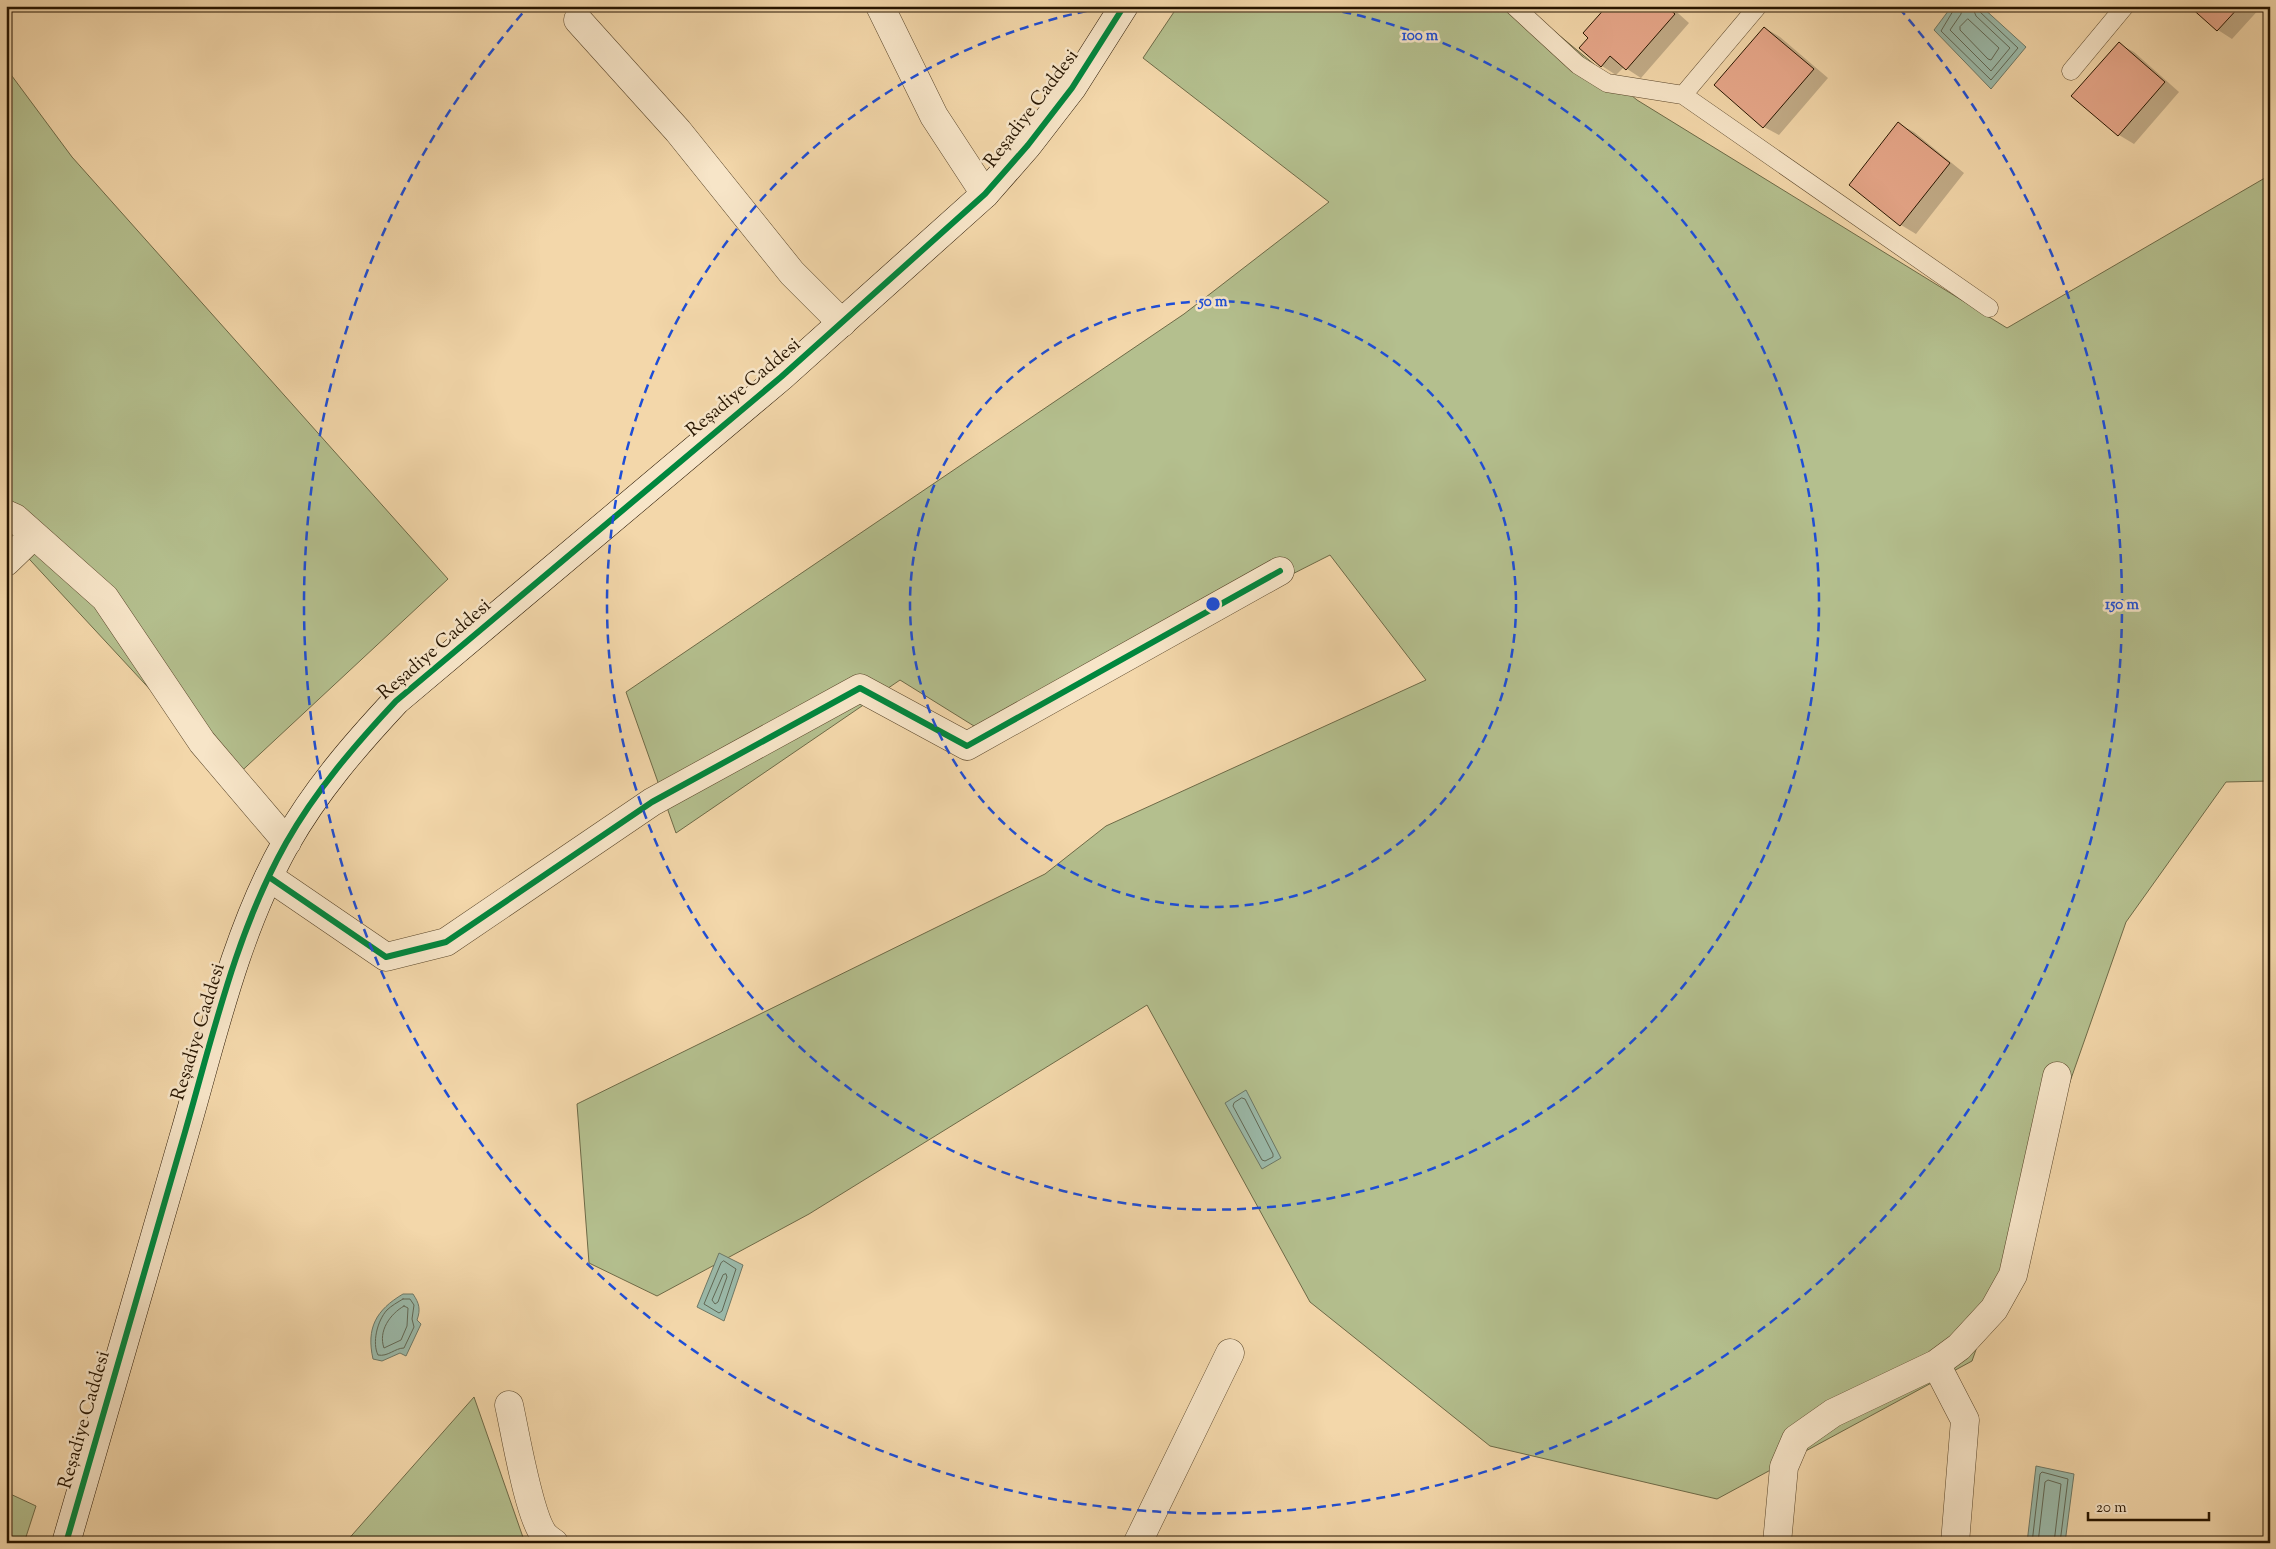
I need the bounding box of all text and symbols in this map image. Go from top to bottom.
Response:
text: 100 m [1402,26,1439,47]
street label: Reşadiye Caddesi [978,44,1086,174]
text: 50 m [1198,292,1228,313]
street label: Reşadiye Caddesi [681,332,807,444]
street label: Reşadiye Caddesi [372,593,498,707]
centre of rings [1204,595,1222,613]
text: 150 m [2105,595,2139,616]
street label: Reşadiye Caddesi [165,960,233,1104]
street label: Reşadiye Caddesi [52,1348,118,1492]
scale bar [2088,1489,2210,1521]
text: 20 m [2096,1498,2127,1519]

